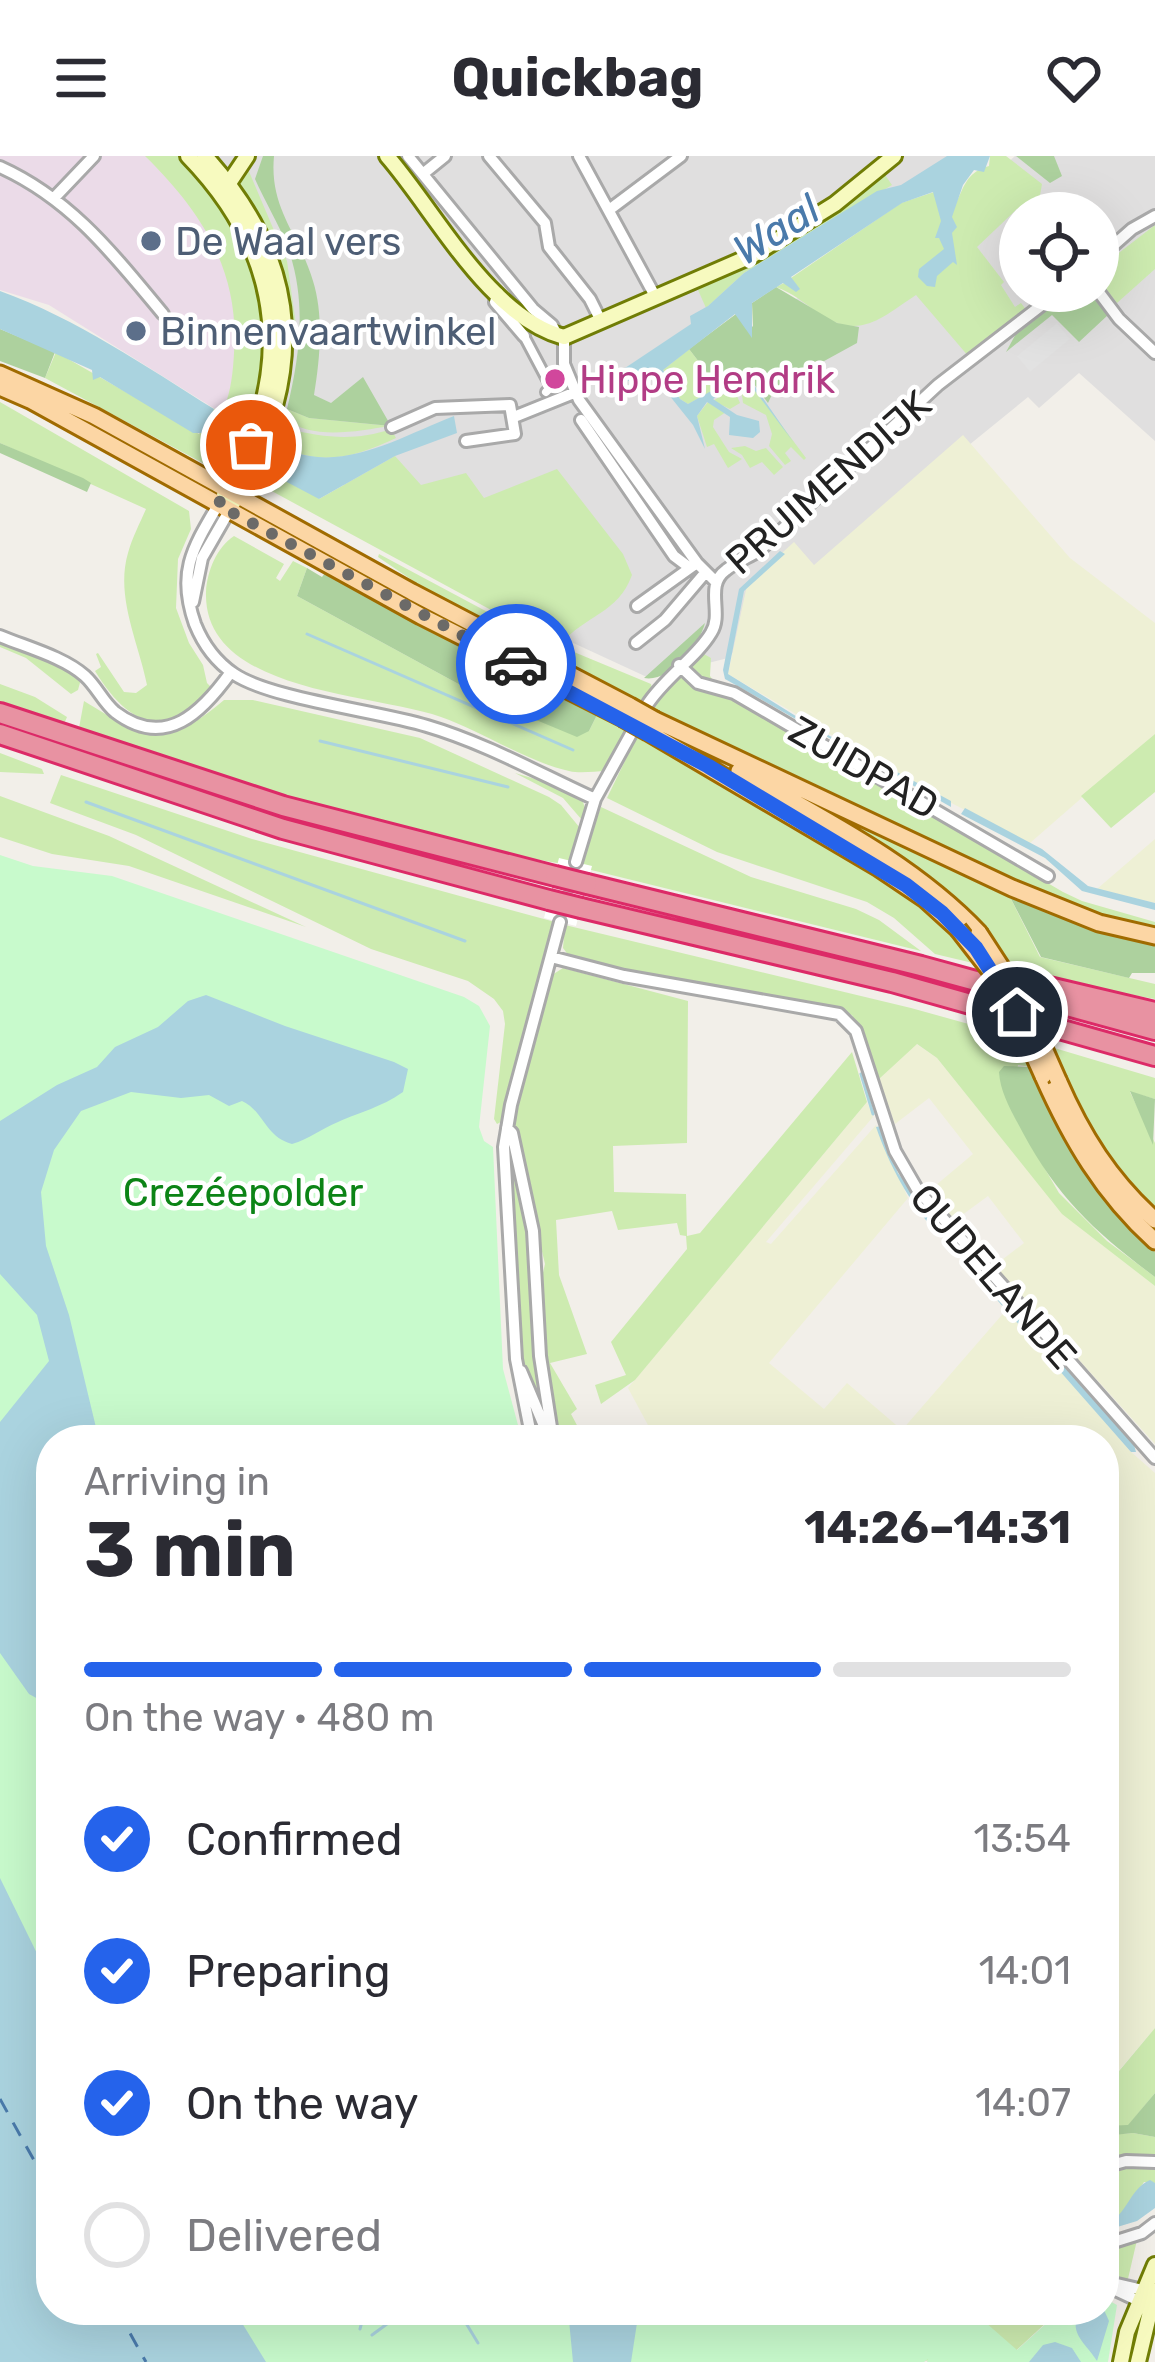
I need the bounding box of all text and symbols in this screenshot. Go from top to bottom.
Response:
icon: menu [48,45,114,111]
icon: heart [1041,45,1107,111]
text: Quickbag [451,46,704,110]
water label: Waal [724,184,830,276]
map controls [999,192,1119,312]
button: locate [999,192,1119,312]
place label: De Waal vers [175,219,402,265]
marker: De Waal vers [138,228,164,254]
place label: Binnenvaartwinkel [160,309,496,355]
marker: Binnenvaartwinkel [123,318,149,344]
place label: Hippe Hendrik [579,357,835,403]
marker: Hippe Hendrik [542,366,568,392]
street label: PRUIMENDIJK [717,381,940,584]
pin [200,394,302,496]
icon: bag [218,412,284,478]
courier [456,604,576,724]
icon: car [483,631,549,697]
street label: ZUIDPAD [781,707,946,829]
pin [966,961,1068,1063]
icon: home [984,979,1050,1045]
park label: Crezéepolder [123,1170,363,1216]
street label: OUDELANDE [900,1175,1086,1379]
text: Arriving in [84,1459,270,1505]
text: 14:26–14:31 [804,1501,1071,1554]
text: 3 min [84,1503,296,1596]
text: On the way · 480 m [84,1695,435,1741]
icon: check [84,1806,150,1872]
text: Confirmed [186,1813,403,1866]
text: 13:54 [973,1816,1071,1862]
icon: check [84,1938,150,2004]
text: Preparing [186,1945,391,1998]
text: 14:01 [979,1948,1071,1994]
icon: check [84,2070,150,2136]
text: On the way [186,2077,419,2130]
text: 14:07 [975,2080,1071,2126]
text: Delivered [186,2209,382,2262]

